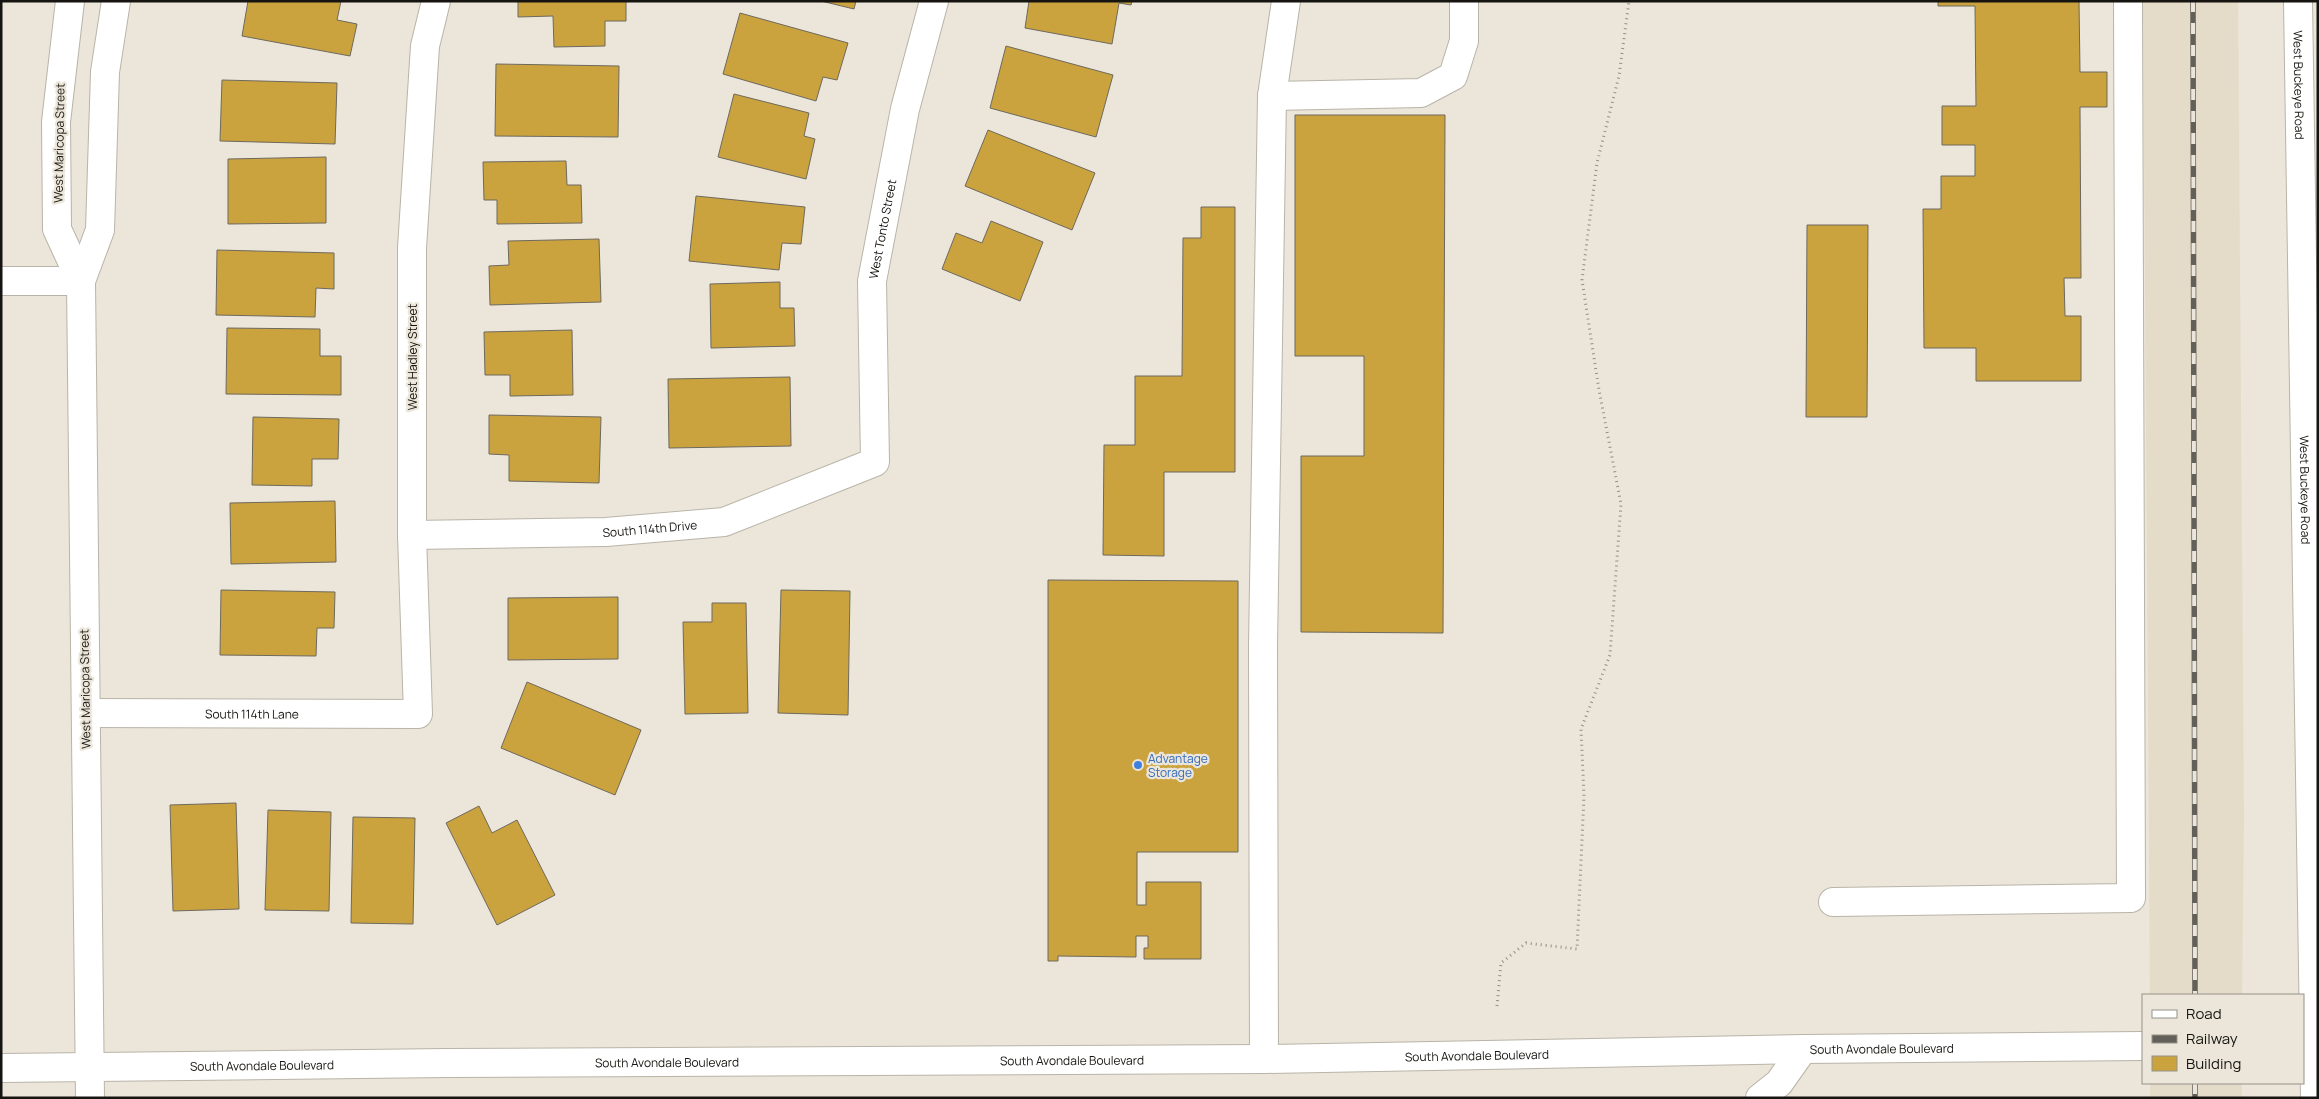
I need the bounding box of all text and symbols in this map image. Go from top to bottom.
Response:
street label: West Buckeye Road [2290,30,2309,140]
street label: West Maricopa Street [49,83,69,203]
street label: West Tonto Street [864,178,900,280]
street label: West Hadley Street [404,303,421,410]
street label: West Buckeye Road [2296,435,2315,545]
street label: South 114th Drive [602,516,698,541]
street label: West Maricopa Street [75,629,95,749]
street label: South 114th Lane [205,705,299,722]
place label: Advantage Storage [1148,750,1208,781]
marker: Advantage Storage [1132,759,1144,771]
legend [2142,994,2304,1084]
text: Road [2186,1003,2222,1024]
text: Railway [2186,1028,2238,1049]
street label: South Avondale Boulevard [1810,1039,1954,1057]
street label: South Avondale Boulevard [1405,1045,1549,1065]
street label: South Avondale Boulevard [1000,1051,1144,1069]
street label: South Avondale Boulevard [595,1053,739,1071]
text: Building [2186,1053,2241,1074]
street label: South Avondale Boulevard [190,1056,334,1074]

